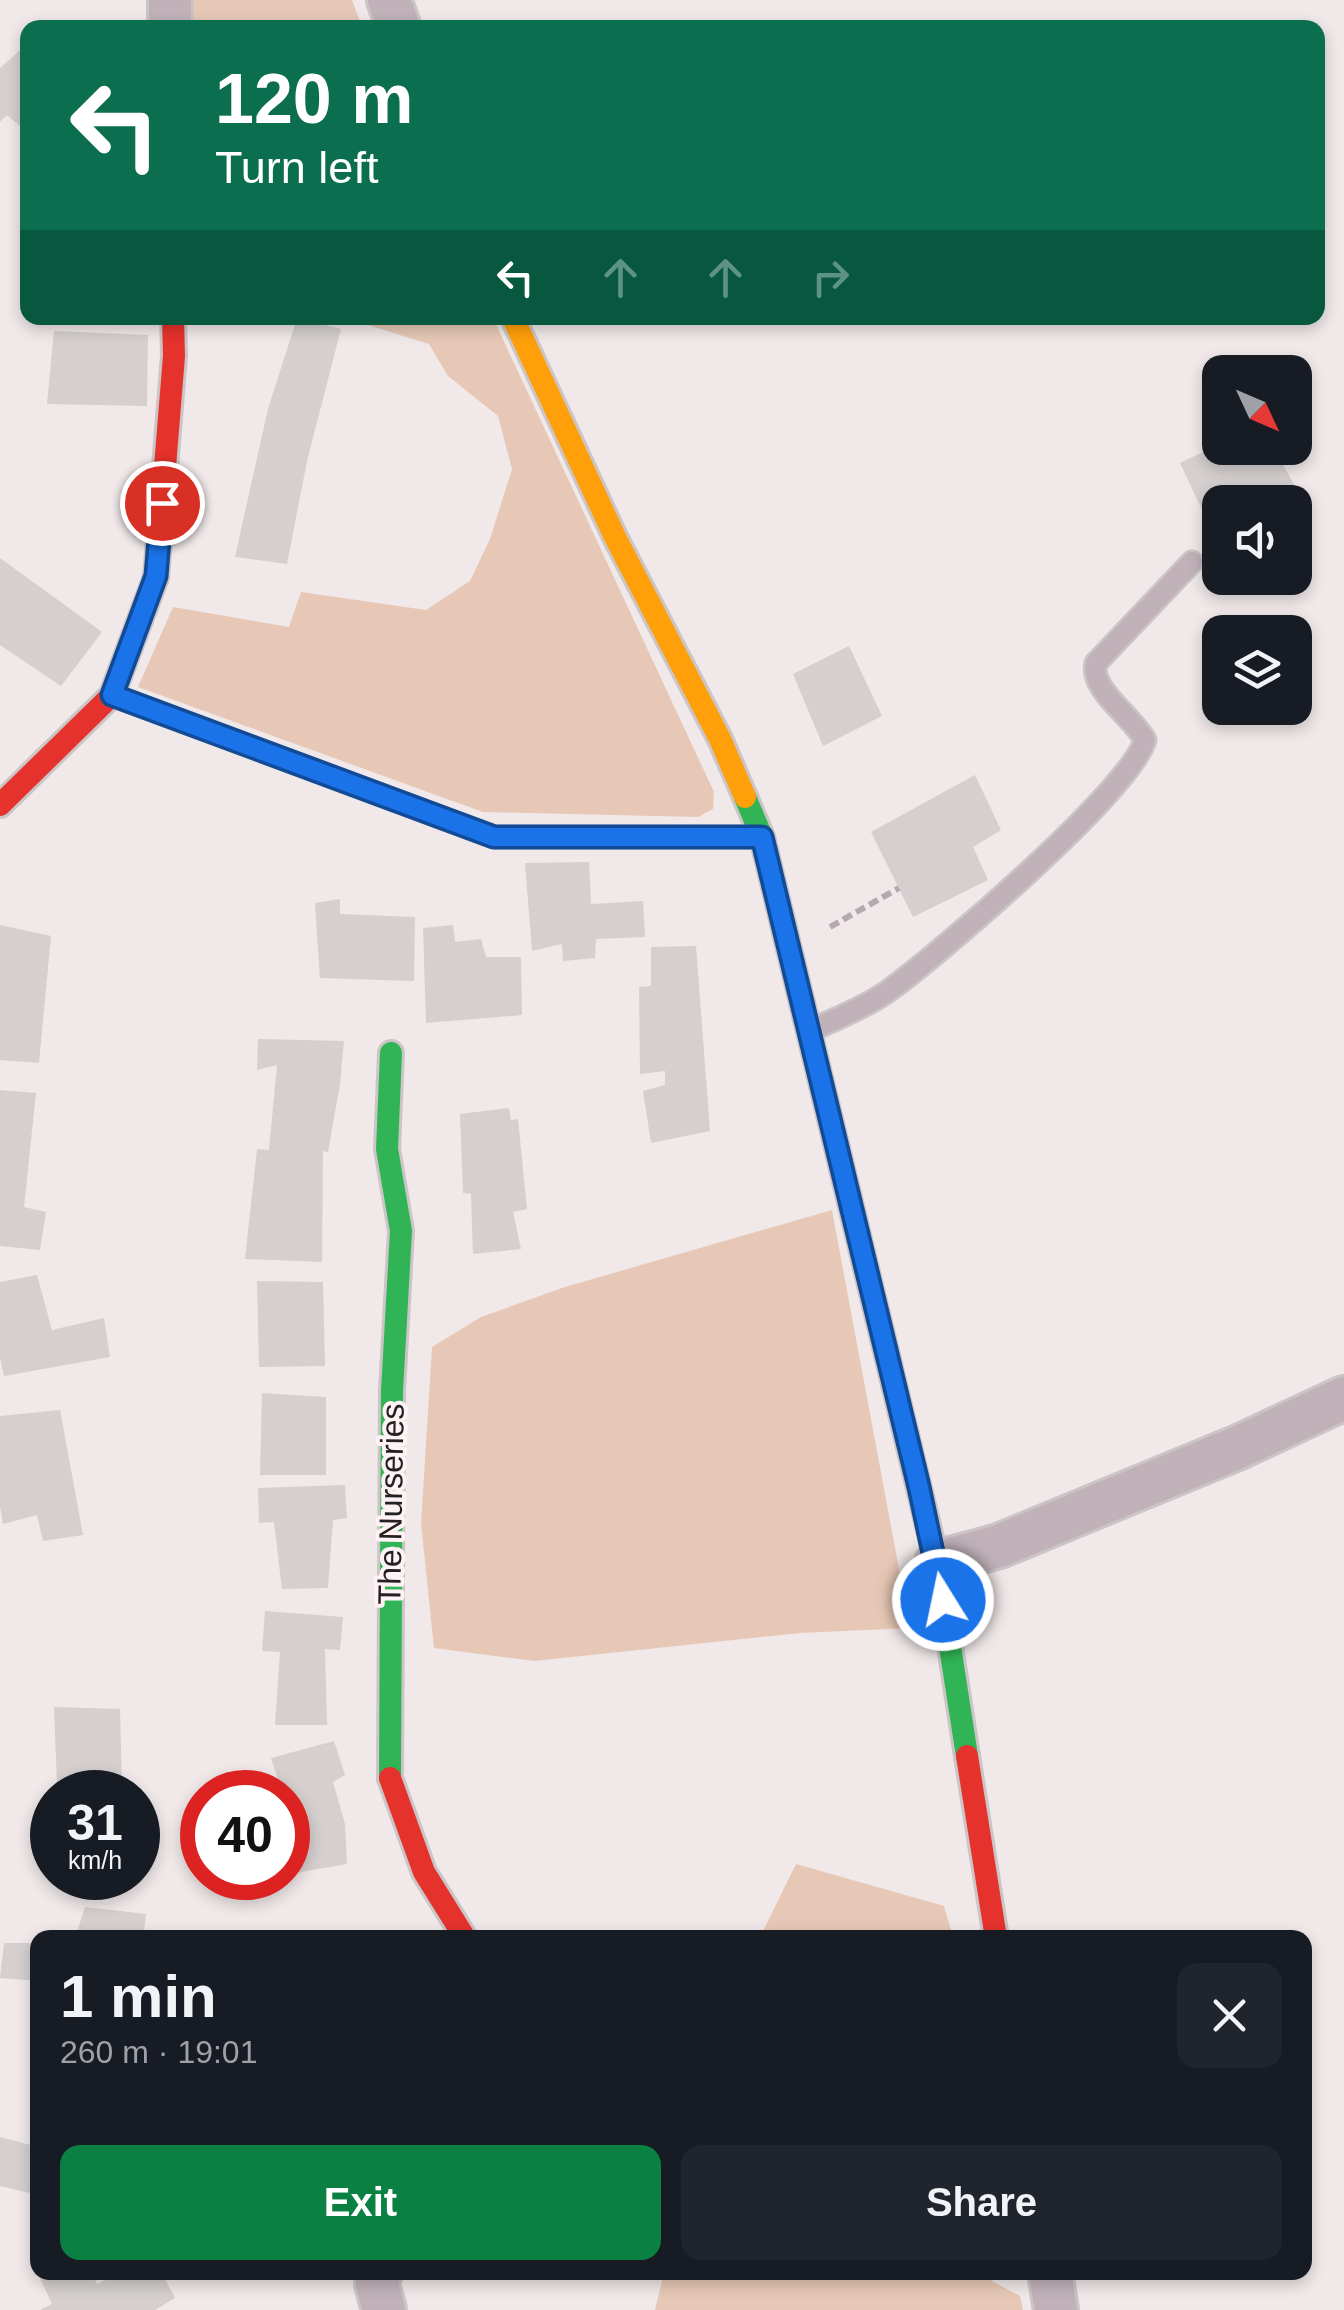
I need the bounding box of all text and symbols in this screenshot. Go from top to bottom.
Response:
icon: left [50,60,180,190]
text: 120 m [215,60,413,138]
text: Turn left [215,142,378,193]
icon: left [488,250,543,305]
icon: ahead [593,250,648,305]
icon: ahead [698,250,753,305]
icon: right [803,250,858,305]
north arrow [1202,355,1312,465]
map controls [1202,355,1312,725]
pin [120,461,205,546]
icon: arrive [135,476,190,531]
button: sound [1202,485,1312,595]
button: layers [1202,615,1312,725]
street label: The Nurseries [371,1403,411,1605]
position arrow [891,1548,995,1652]
speed limit sign: 40 [180,1770,310,1900]
text: 31 [67,1795,123,1851]
text: km/h [68,1846,122,1874]
text: 1 min [60,1963,217,2030]
button: close [1177,1963,1282,2068]
text: 260 m · 19:01 [60,2034,257,2070]
button: Exit [60,2145,661,2260]
button: Share [681,2145,1282,2260]

